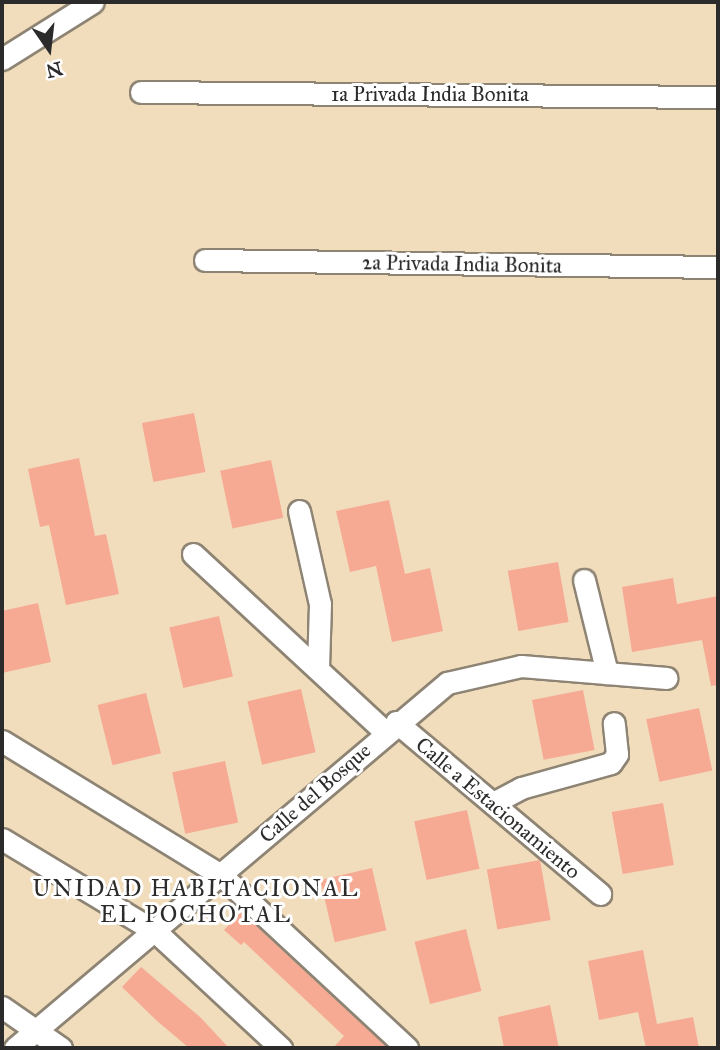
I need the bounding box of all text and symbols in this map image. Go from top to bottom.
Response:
north arrow [14,14,84,84]
text: N [44,57,65,83]
street label: 1a Privada India Bonita [331,81,529,107]
street label: 2a Privada India Bonita [362,250,562,278]
street label: Calle a Estacionamiento [411,732,585,884]
street label: Calle del Bosque [254,738,376,848]
district label: UNIDAD HABITACIONAL EL POCHOTAL [35,874,357,928]

